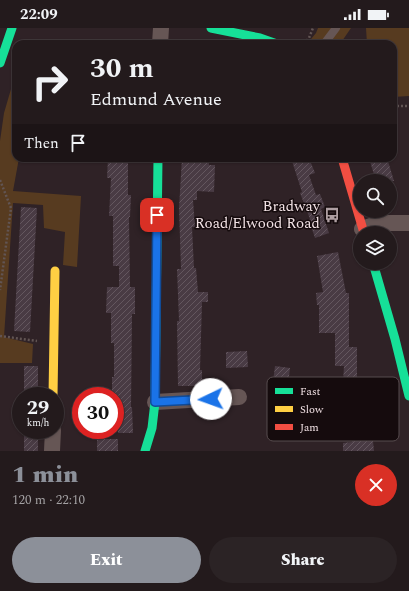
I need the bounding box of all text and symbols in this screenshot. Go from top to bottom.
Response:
text: 22:09 [20,3,58,26]
text: 30 m [90,47,154,90]
icon: right [24,56,76,108]
text: Edmund Avenue [90,86,222,113]
text: Then [24,132,59,155]
icon: arrive [67,132,89,154]
map controls [353,174,397,270]
button: search [353,174,397,218]
place label: Bradway Road/Elwood Road [195,195,321,235]
pin [140,198,174,232]
icon: arrive [146,204,168,226]
bus stop icon: Bradway Road/Elwood Road [323,206,341,224]
button: layers [353,226,397,270]
legend [267,377,399,441]
position arrow [190,378,232,420]
text: Fast [300,383,321,400]
speed limit sign: 30 [72,387,124,439]
text: 29 [27,393,49,423]
text: Slow [300,401,324,418]
text: km/h [27,415,49,431]
text: Jam [300,419,319,436]
text: 1 min [12,457,78,493]
button: close [355,464,397,506]
text: 120 m · 22:10 [12,490,85,510]
button: Exit [12,537,201,583]
button: Share [209,537,397,583]

